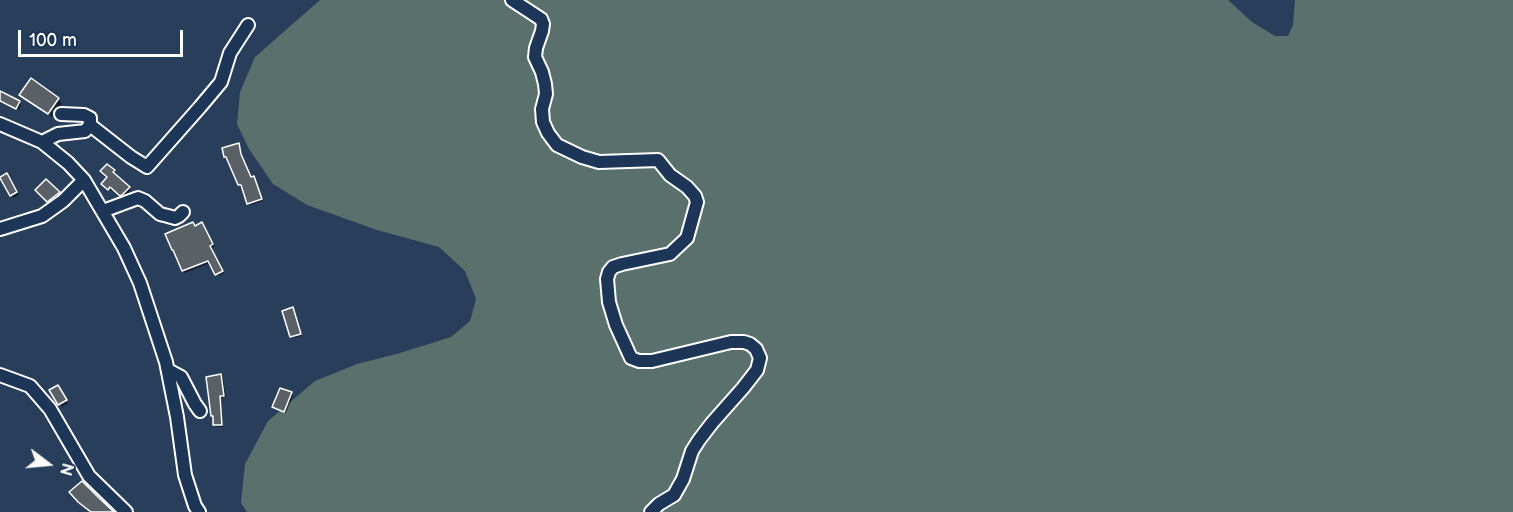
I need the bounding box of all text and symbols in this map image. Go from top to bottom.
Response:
scale bar [21,18,186,56]
text: 100 m [29,30,77,51]
north arrow [18,434,78,494]
text: N [55,461,77,478]

